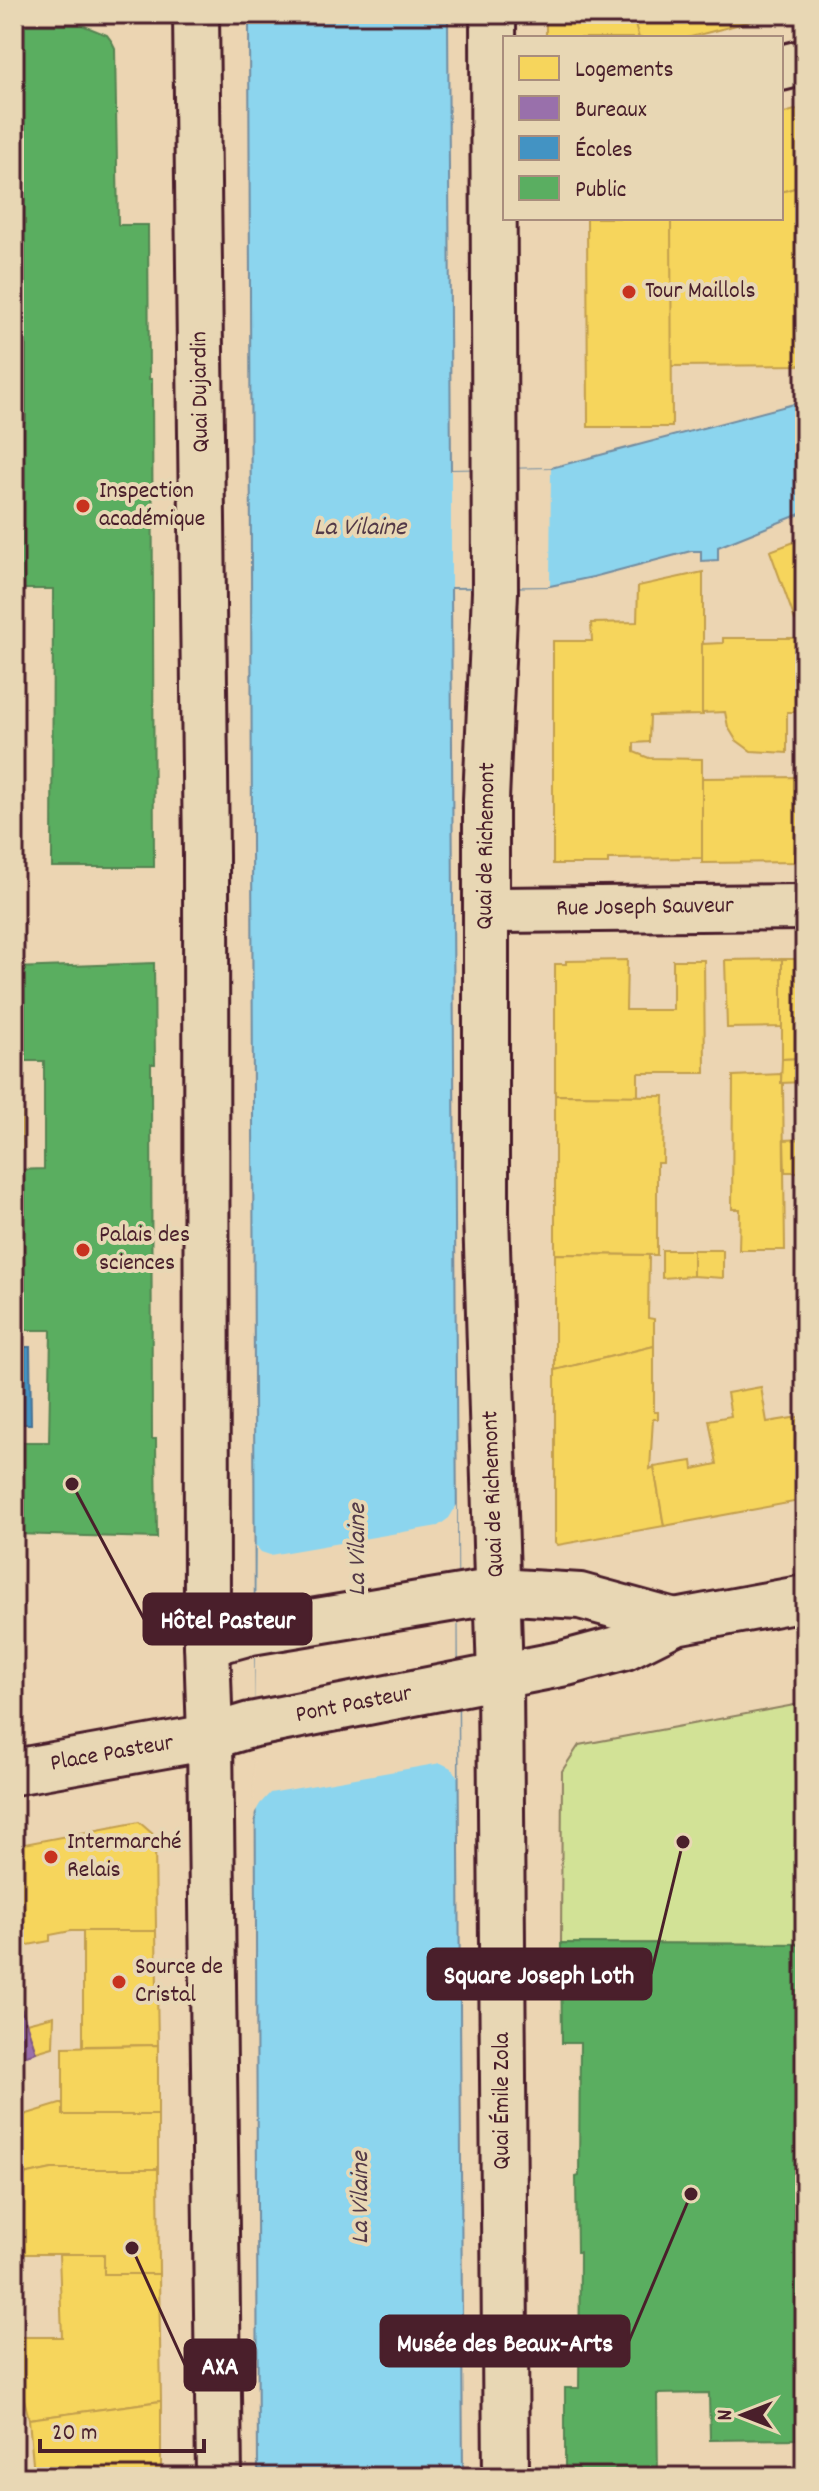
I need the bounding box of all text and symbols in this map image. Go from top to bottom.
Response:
legend [503,36,783,220]
text: Logements [575,54,674,88]
text: Bureaux [575,94,647,128]
text: Écoles [575,134,633,168]
text: Public [575,174,626,208]
place label: Tour Maillols [645,275,756,309]
marker: Tour Maillols [620,283,638,301]
street label: Quai Dujardin [183,331,219,453]
place label: Inspection académique [99,475,205,537]
marker: Inspection académique [74,497,92,515]
water label: La Vilaine [314,510,408,547]
street label: Quai de Richemont [469,762,505,930]
street label: Rue Joseph Sauveur [556,889,734,927]
place label: Palais des sciences [99,1219,190,1281]
marker: Palais des sciences [74,1241,92,1259]
street label: Quai de Richemont [474,1410,514,1578]
water label: La Vilaine [340,1502,377,1596]
callout: Hôtel Pasteur [144,1594,311,1644]
text: Hôtel Pasteur [161,1604,296,1641]
street label: Pont Pasteur [293,1677,415,1733]
street label: Place Pasteur [48,1726,176,1782]
place label: Intermarché Relais [67,1826,181,1888]
marker: Intermarché Relais [42,1848,60,1866]
callout: Square Joseph Loth [428,1949,651,1999]
place label: Source de Cristal [135,1951,223,2013]
text: Square Joseph Loth [444,1959,634,1996]
marker: Source de Cristal [110,1973,128,1991]
street label: Quai Émile Zola [486,2032,520,2170]
water label: La Vilaine [343,2150,380,2244]
callout: Musée des Beaux-Arts [381,2316,629,2366]
text: Musée des Beaux-Arts [397,2327,613,2364]
callout: AXA [185,2340,255,2390]
text: AXA [201,2350,239,2387]
north arrow [703,2375,783,2455]
scale bar [40,2403,204,2453]
text: N [711,2409,742,2420]
text: 20 m [52,2417,98,2451]

